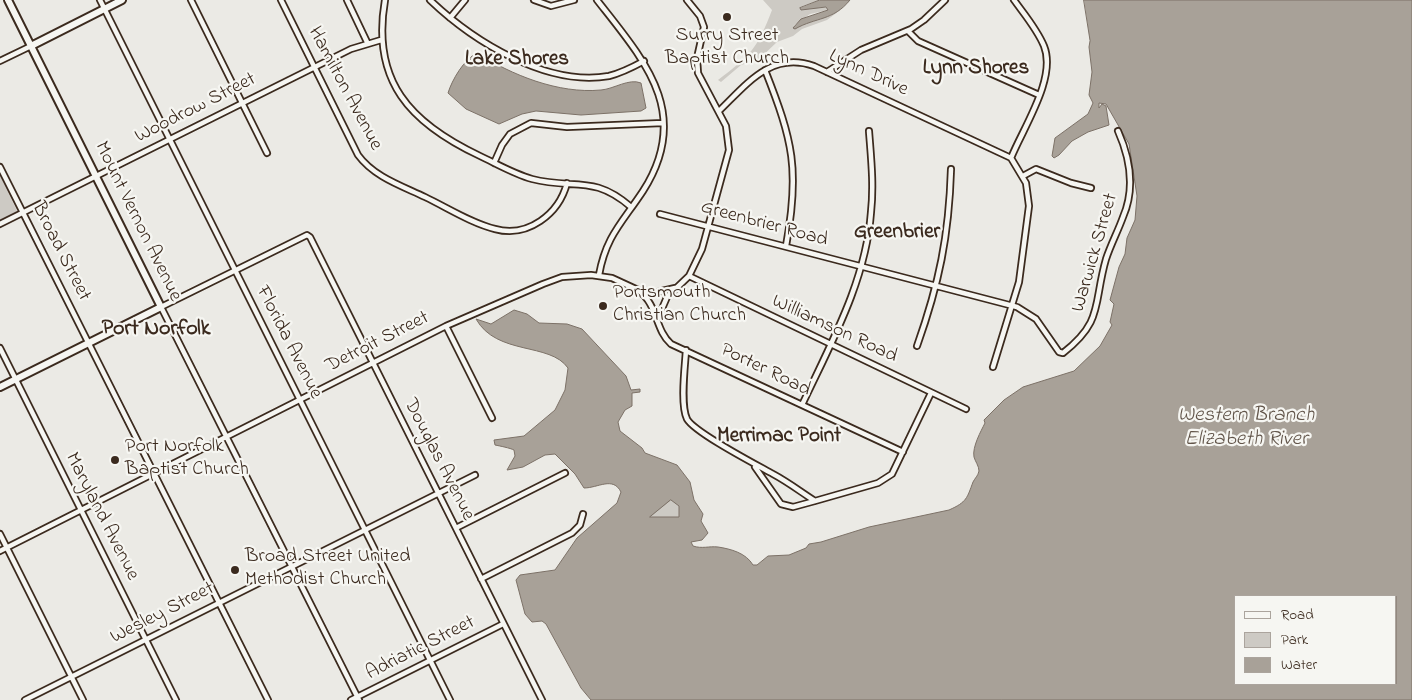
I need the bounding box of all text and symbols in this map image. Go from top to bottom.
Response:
marker: Surry Street Baptist Church [721,11,733,23]
street label: Hamilton Avenue [301,23,387,155]
place label: Surry Street Baptist Church [665,25,789,72]
street label: Lynn Drive [824,45,912,103]
district label: Lake Shores [465,48,569,74]
district label: Lynn Shores [923,57,1029,83]
street label: Woodrow Street [131,68,261,150]
street label: Mount Vernon Avenue [88,138,186,306]
street label: Warwick Street [1068,191,1124,315]
street label: Greenbrier Road [698,197,830,253]
street label: Broad Street [25,199,95,305]
district label: Greenbrier [854,221,940,247]
place label: Portsmouth Christian Church [613,282,746,329]
street label: Florida Avenue [249,283,327,403]
street label: Williamson Road [767,290,901,370]
marker: Portsmouth Christian Church [597,300,609,312]
street label: Detroit Street [322,307,434,379]
district label: Port Norfolk [102,317,210,343]
street label: Porter Road [716,339,814,403]
street label: Douglas Avenue [397,395,479,525]
water label: Western Branch Elizabeth River [1178,404,1314,454]
district label: Merrimac Point [717,425,841,451]
place label: Port Norfolk Baptist Church [125,436,249,483]
street label: Maryland Avenue [58,449,144,585]
marker: Port Norfolk Baptist Church [109,454,121,466]
place label: Broad Street United Methodist Church [245,546,411,593]
marker: Broad Street United Methodist Church [229,564,241,576]
street label: Wesley Street [107,578,219,650]
legend [1234,595,1397,685]
text: Road [1281,604,1314,626]
street label: Adriatic Street [363,611,479,687]
text: Park [1281,629,1308,651]
text: Water [1281,654,1317,676]

